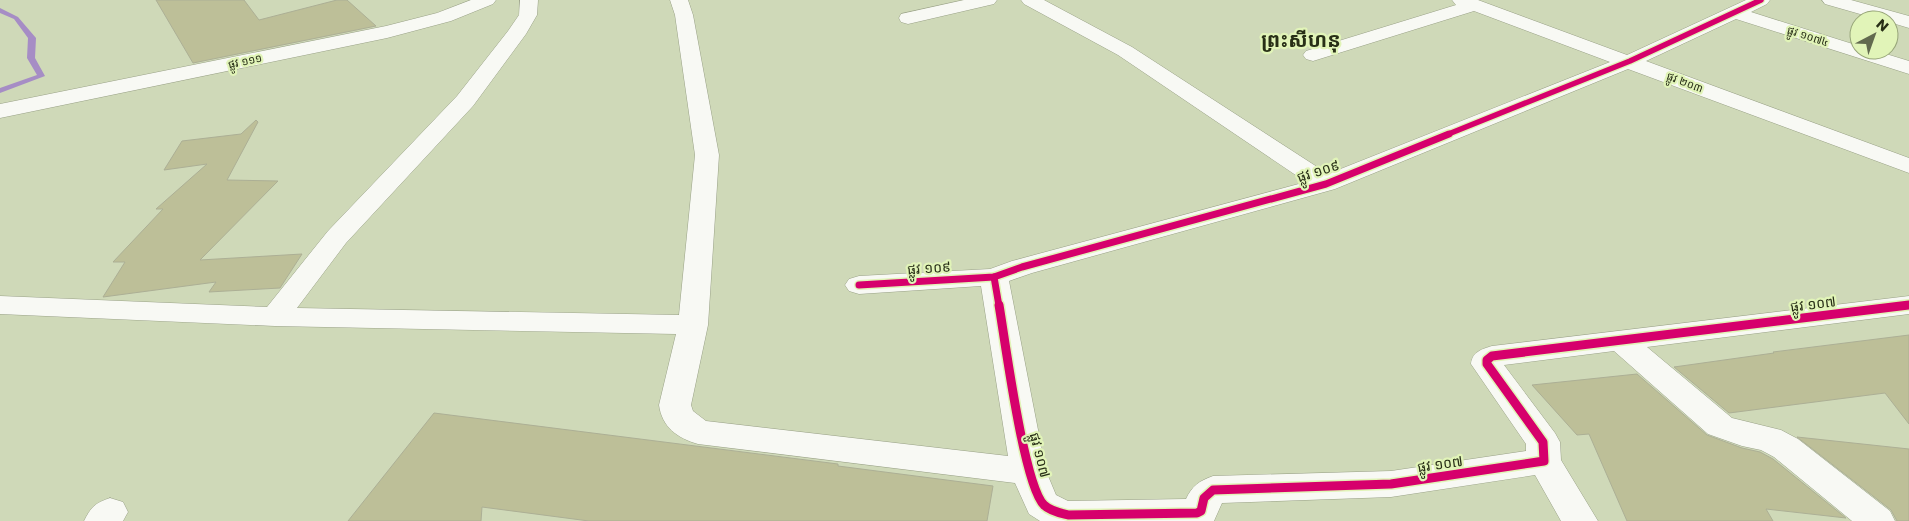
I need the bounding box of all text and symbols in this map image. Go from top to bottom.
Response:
north arrow [1849,10,1899,60]
text: N [1872,14,1893,36]
street label: ផ្លូវ ១០៧៤ [1784,22,1831,52]
district label: ព្រះសីហនុ [1261,26,1341,54]
street label: ផ្លូវ ១១១ [226,50,264,75]
street label: ផ្លូវ ២០៣ [1663,68,1706,98]
street label: ផ្លូវ ១០៩ [1294,155,1343,189]
street label: ផ្លូវ ១០៩ [906,256,952,282]
street label: ផ្លូវ ១០៧ [1789,291,1837,319]
street label: ផ្លូវ ១០៧ [1023,430,1055,480]
street label: ផ្លូវ ១០៧ [1416,451,1464,479]

